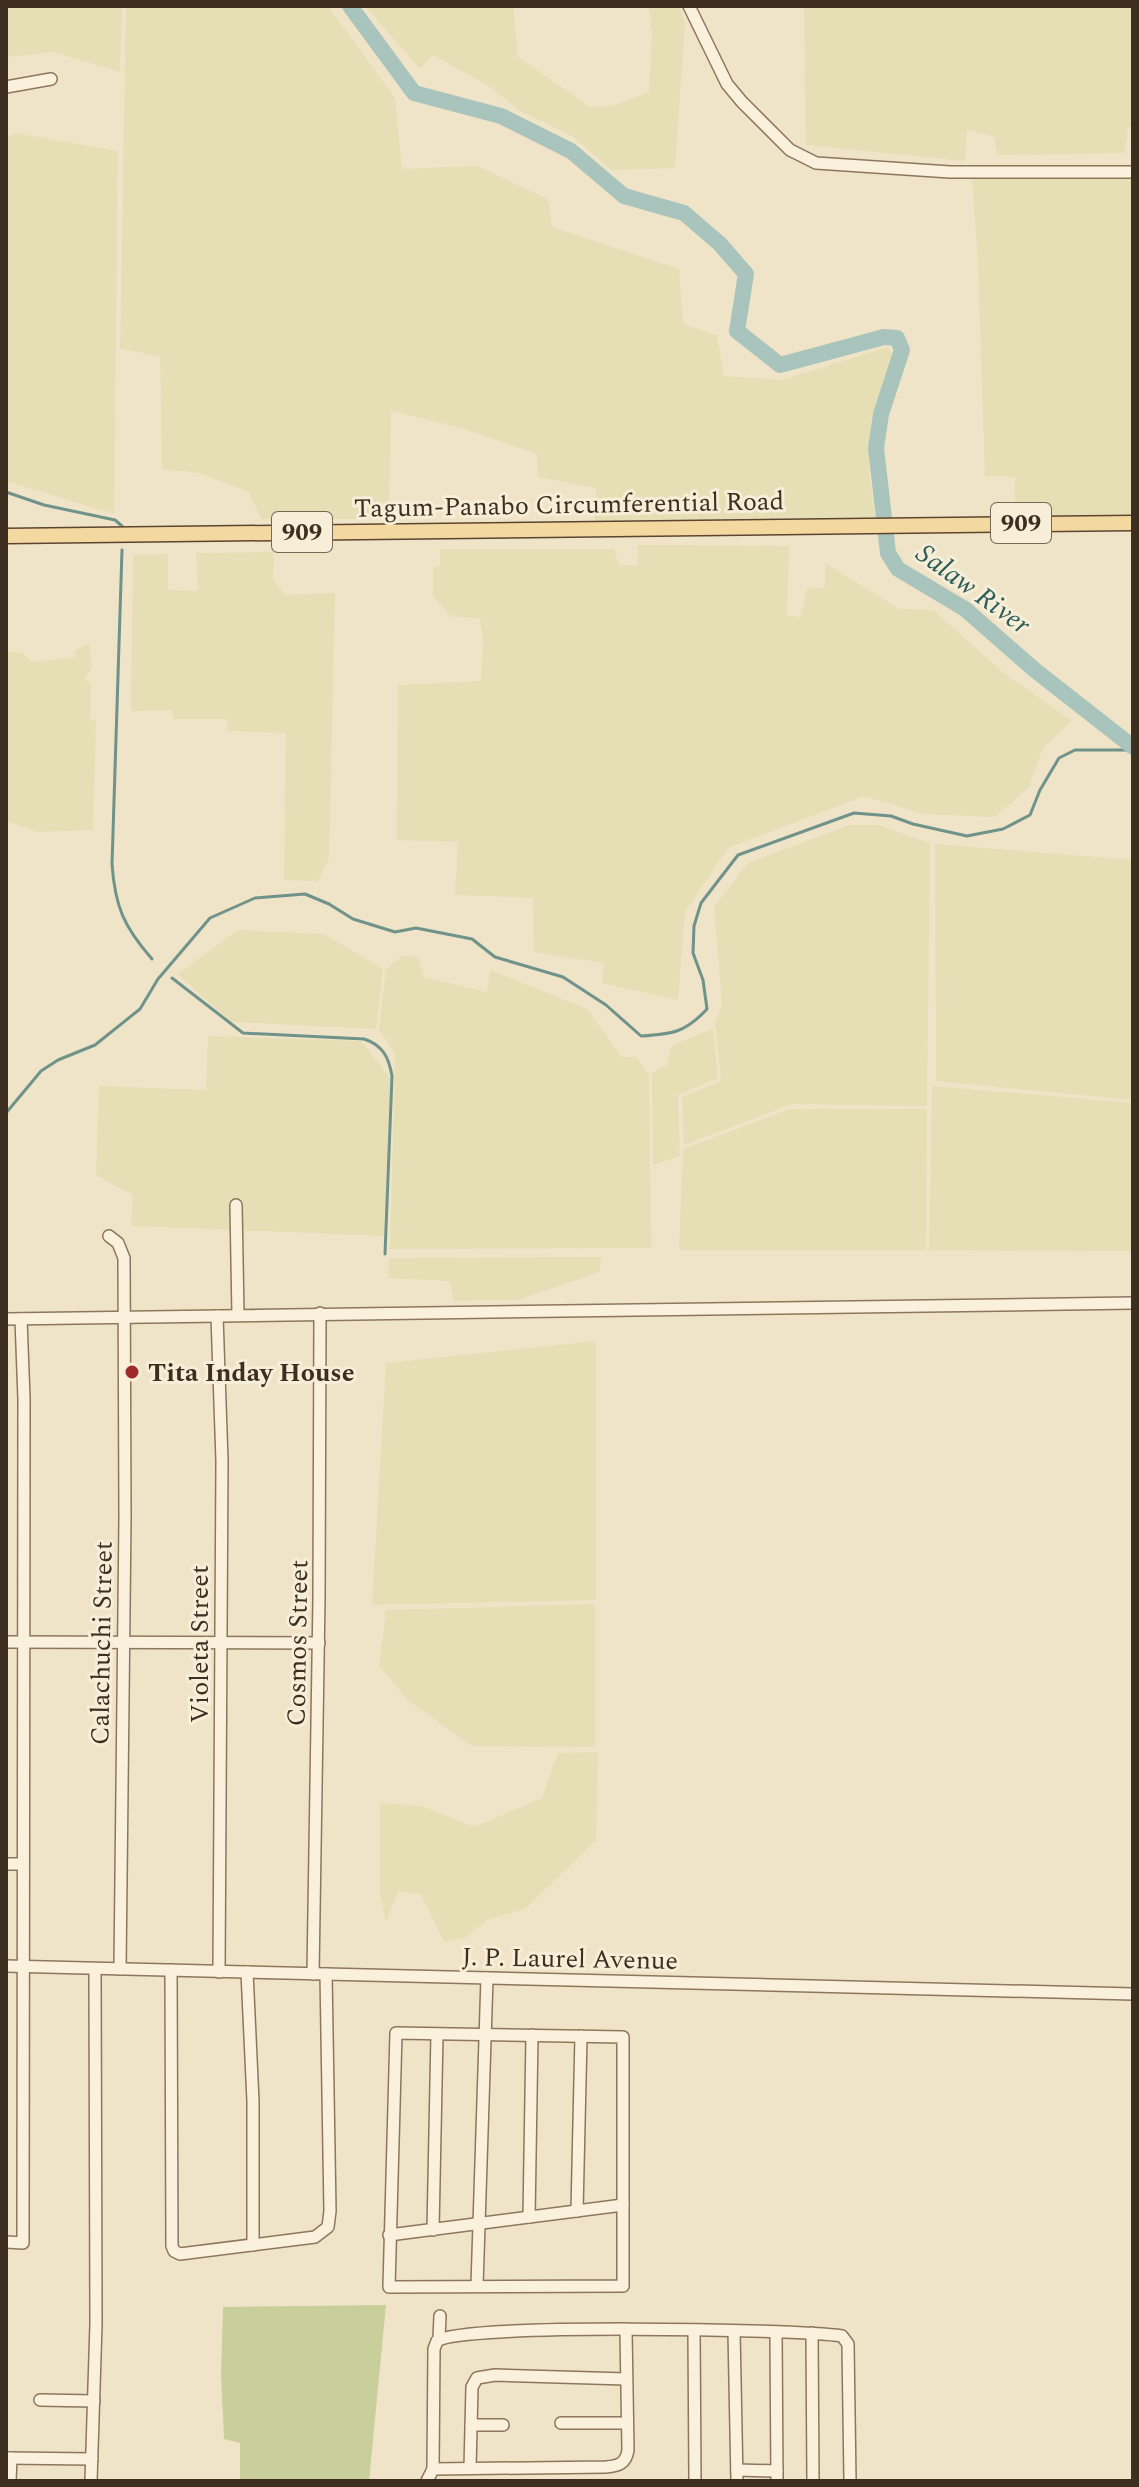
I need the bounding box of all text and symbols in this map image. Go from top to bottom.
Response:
street label: Tagum-Panabo Circumferential Road [354,481,785,529]
road number: 909 [991,503,1051,543]
road number: 909 [272,512,332,552]
water label: Salaw River [907,533,1040,646]
place label: Tita Inday House [148,1353,355,1393]
marker: Tita Inday House [123,1363,141,1381]
street label: Calachuchi Street [80,1541,124,1746]
street label: Cosmos Street [277,1559,319,1727]
street label: Violeta Street [180,1565,220,1723]
street label: J. P. Laurel Avenue [462,1937,678,1981]

